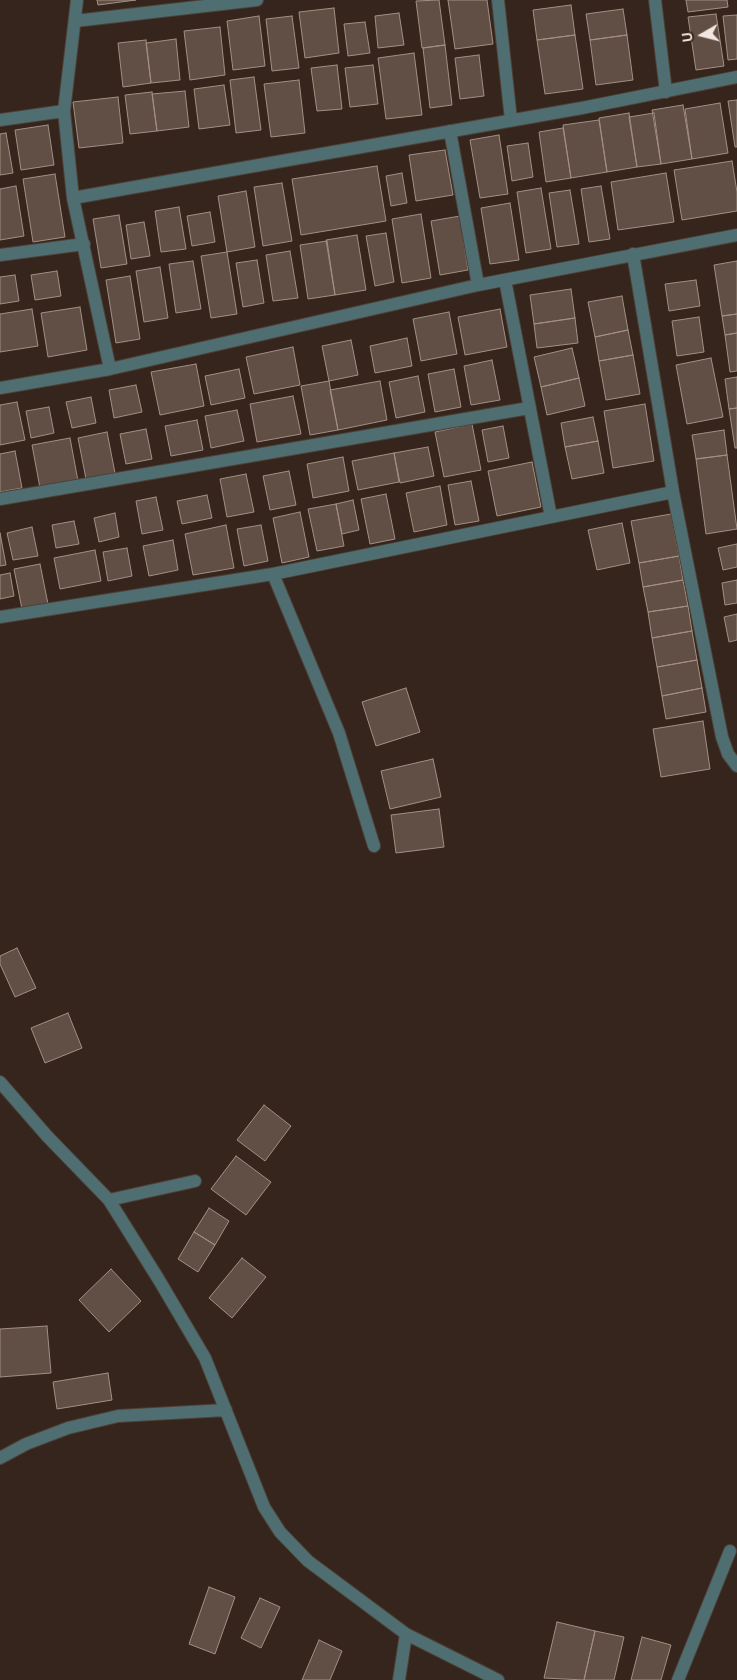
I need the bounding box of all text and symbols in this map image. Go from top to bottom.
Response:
north arrow [677,10,727,60]
text: U [679,31,696,43]

